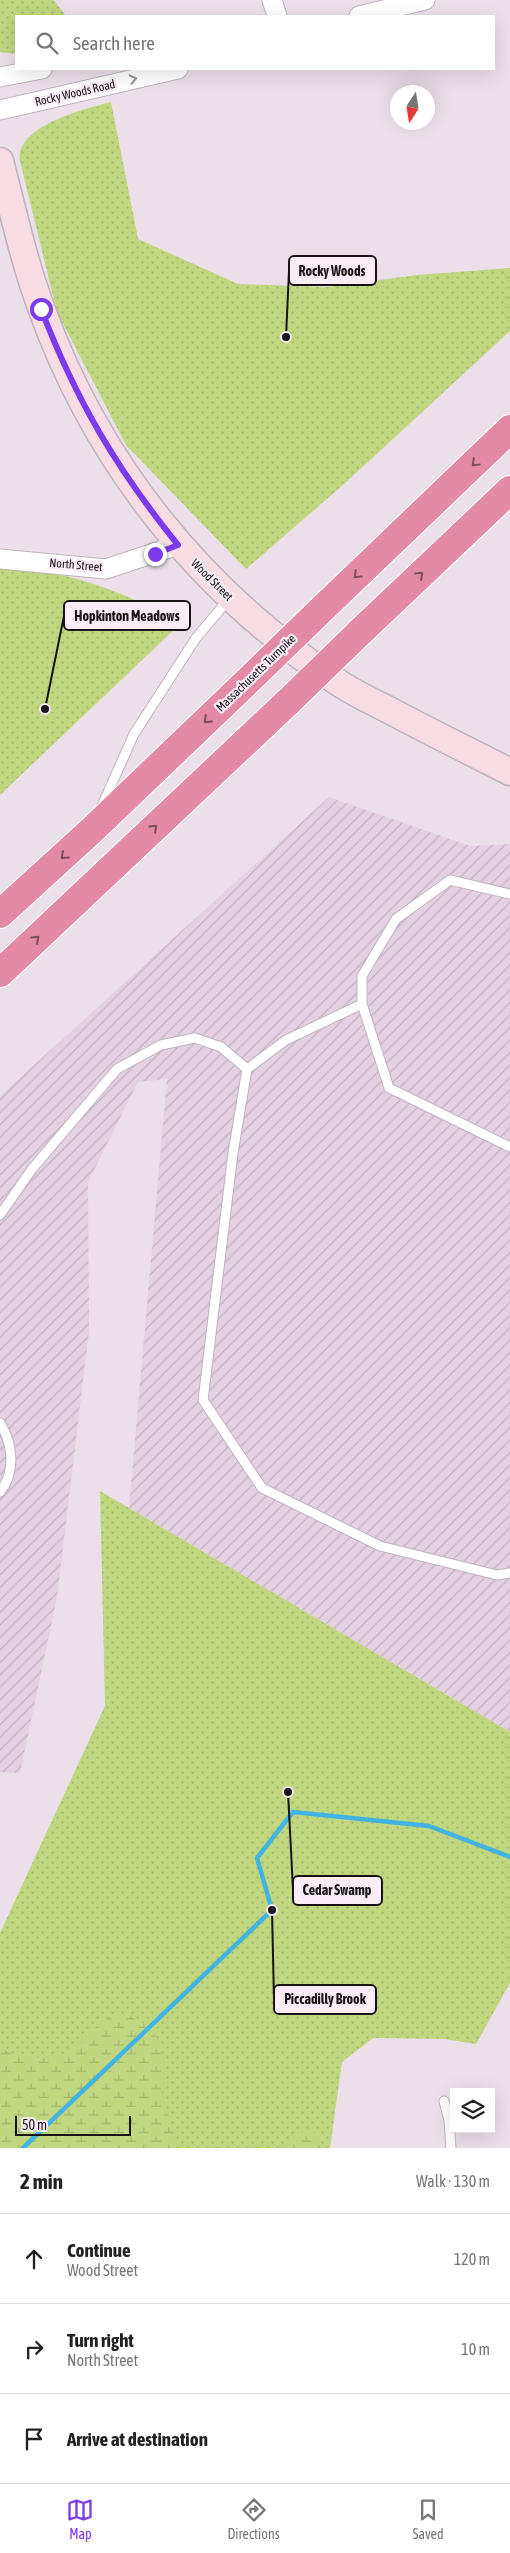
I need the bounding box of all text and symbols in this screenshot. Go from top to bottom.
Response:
search box [15,15,495,70]
icon: search [33,29,61,57]
text: Search here [73,32,155,54]
one-way arrow [128,74,137,85]
street label: Rocky Woods Road [33,77,117,109]
north arrow [390,85,435,130]
callout: Rocky Woods [289,256,376,285]
text: Rocky Woods [298,263,366,279]
route start [30,298,53,321]
one-way arrow [471,457,480,466]
route end [144,543,167,566]
street label: North Street [49,556,104,574]
street label: Wood Street [188,556,236,604]
one-way arrow [354,569,363,578]
one-way arrow [415,572,424,581]
callout: Hopkinton Meadows [64,601,190,630]
text: Hopkinton Meadows [74,608,180,624]
street label: Massachusetts Turnpike [213,632,299,714]
one-way arrow [204,714,213,723]
one-way arrow [148,825,157,834]
one-way arrow [61,850,70,859]
one-way arrow [30,936,39,945]
callout: Cedar Swamp [293,1876,382,1905]
text: Cedar Swamp [303,1882,372,1898]
callout: Piccadilly Brook [274,1985,376,2014]
text: Piccadilly Brook [284,1991,367,2007]
map controls [450,2088,495,2133]
button: layers [450,2088,495,2133]
scale bar [15,2113,131,2136]
text: 50 m [22,2117,47,2133]
text: 2 min [20,2169,63,2193]
text: Walk · 130 m [416,2172,490,2190]
text: Continue [67,2239,131,2261]
icon: ahead [20,2245,48,2273]
text: 120 m [454,2250,490,2268]
text: Wood Street [67,2261,138,2279]
text: Turn right [67,2329,134,2351]
icon: right [20,2335,48,2363]
text: 10 m [461,2340,490,2358]
text: North Street [67,2351,138,2369]
icon: arrive [20,2425,48,2453]
text: Arrive at destination [67,2428,208,2450]
tab: Map [66,2496,94,2542]
tab: Directions [227,2496,280,2542]
tab: Saved [413,2496,444,2542]

